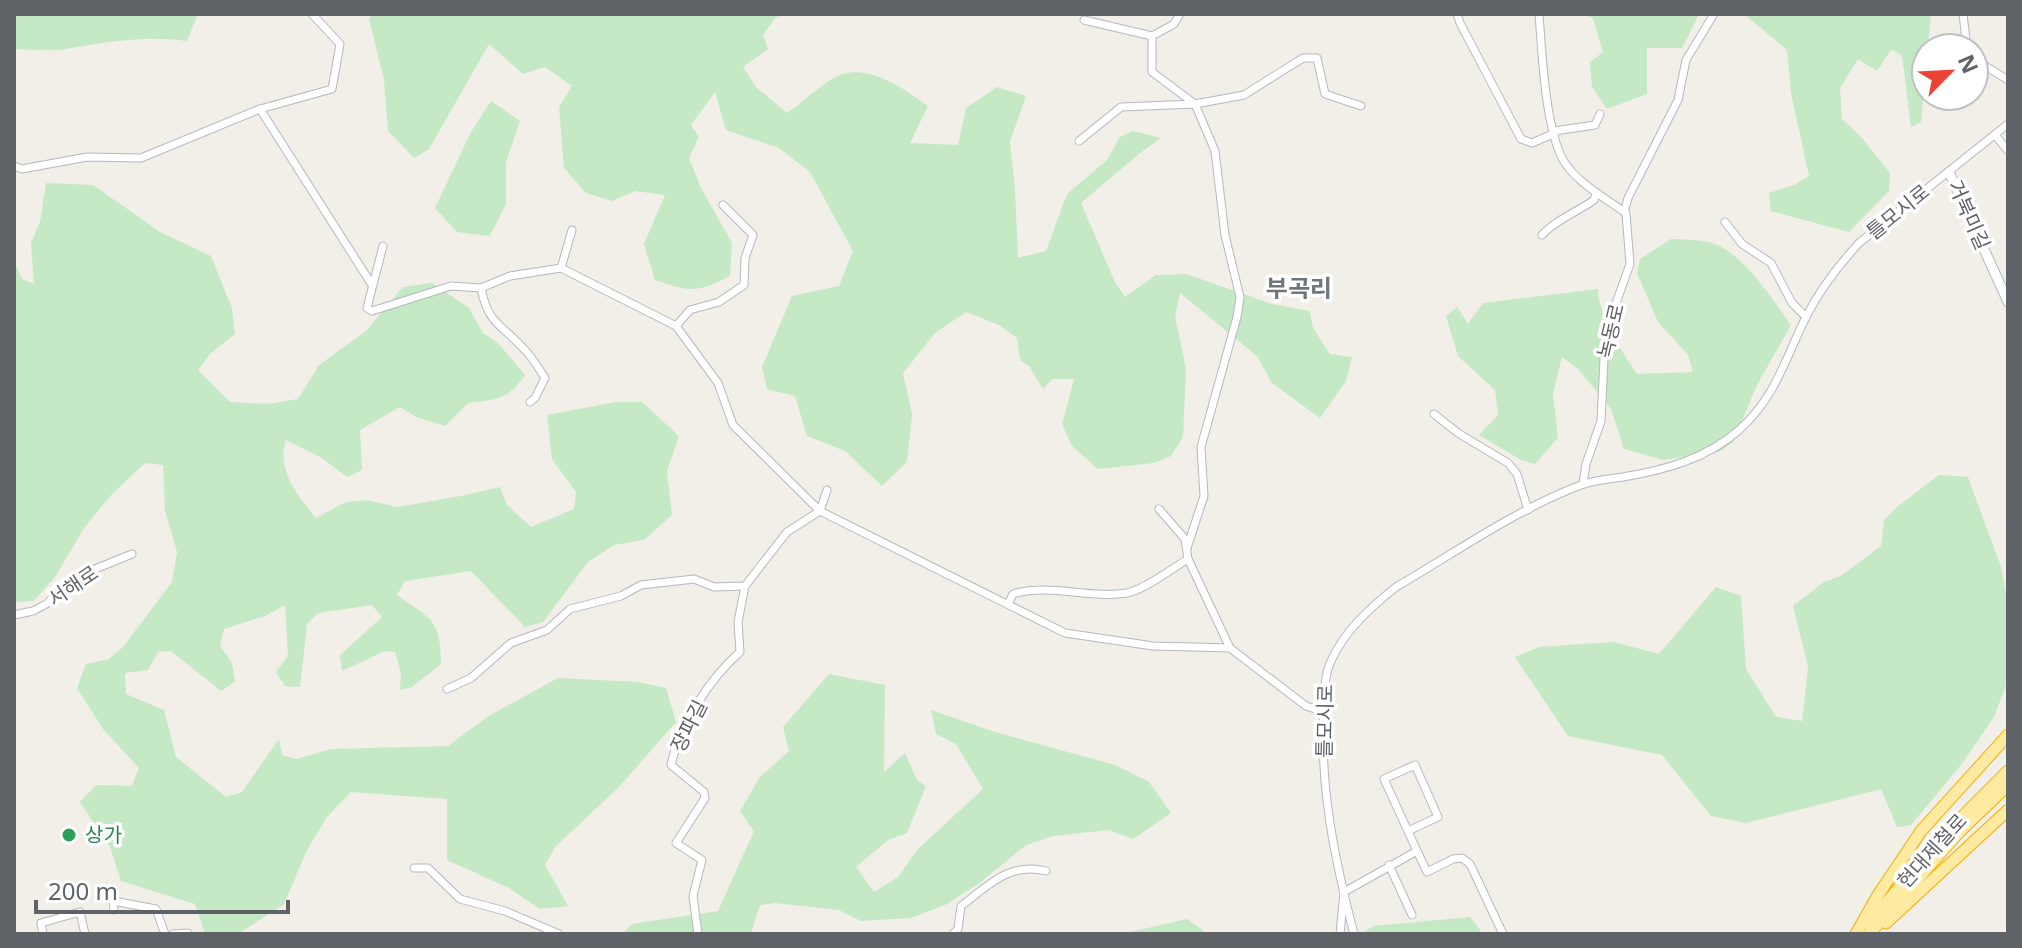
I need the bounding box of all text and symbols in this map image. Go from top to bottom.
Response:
north arrow [1910,32,1990,112]
text: N [1952,49,1987,78]
street label: 거북미길 [1942,176,1997,254]
street label: 틀모시로 [1861,178,1935,245]
district label: 부곡리 [1266,271,1332,304]
street label: 녹동로 [1591,301,1630,361]
street label: 서해로 [42,559,103,612]
street label: 틀모시로 [1310,684,1339,758]
street label: 장파길 [664,695,713,756]
street label: 현대제철로 [1891,807,1972,894]
place label: 상가 [85,821,122,848]
marker: 상가 [60,826,78,844]
scale bar [36,864,288,914]
text: 200 m [48,874,118,907]

